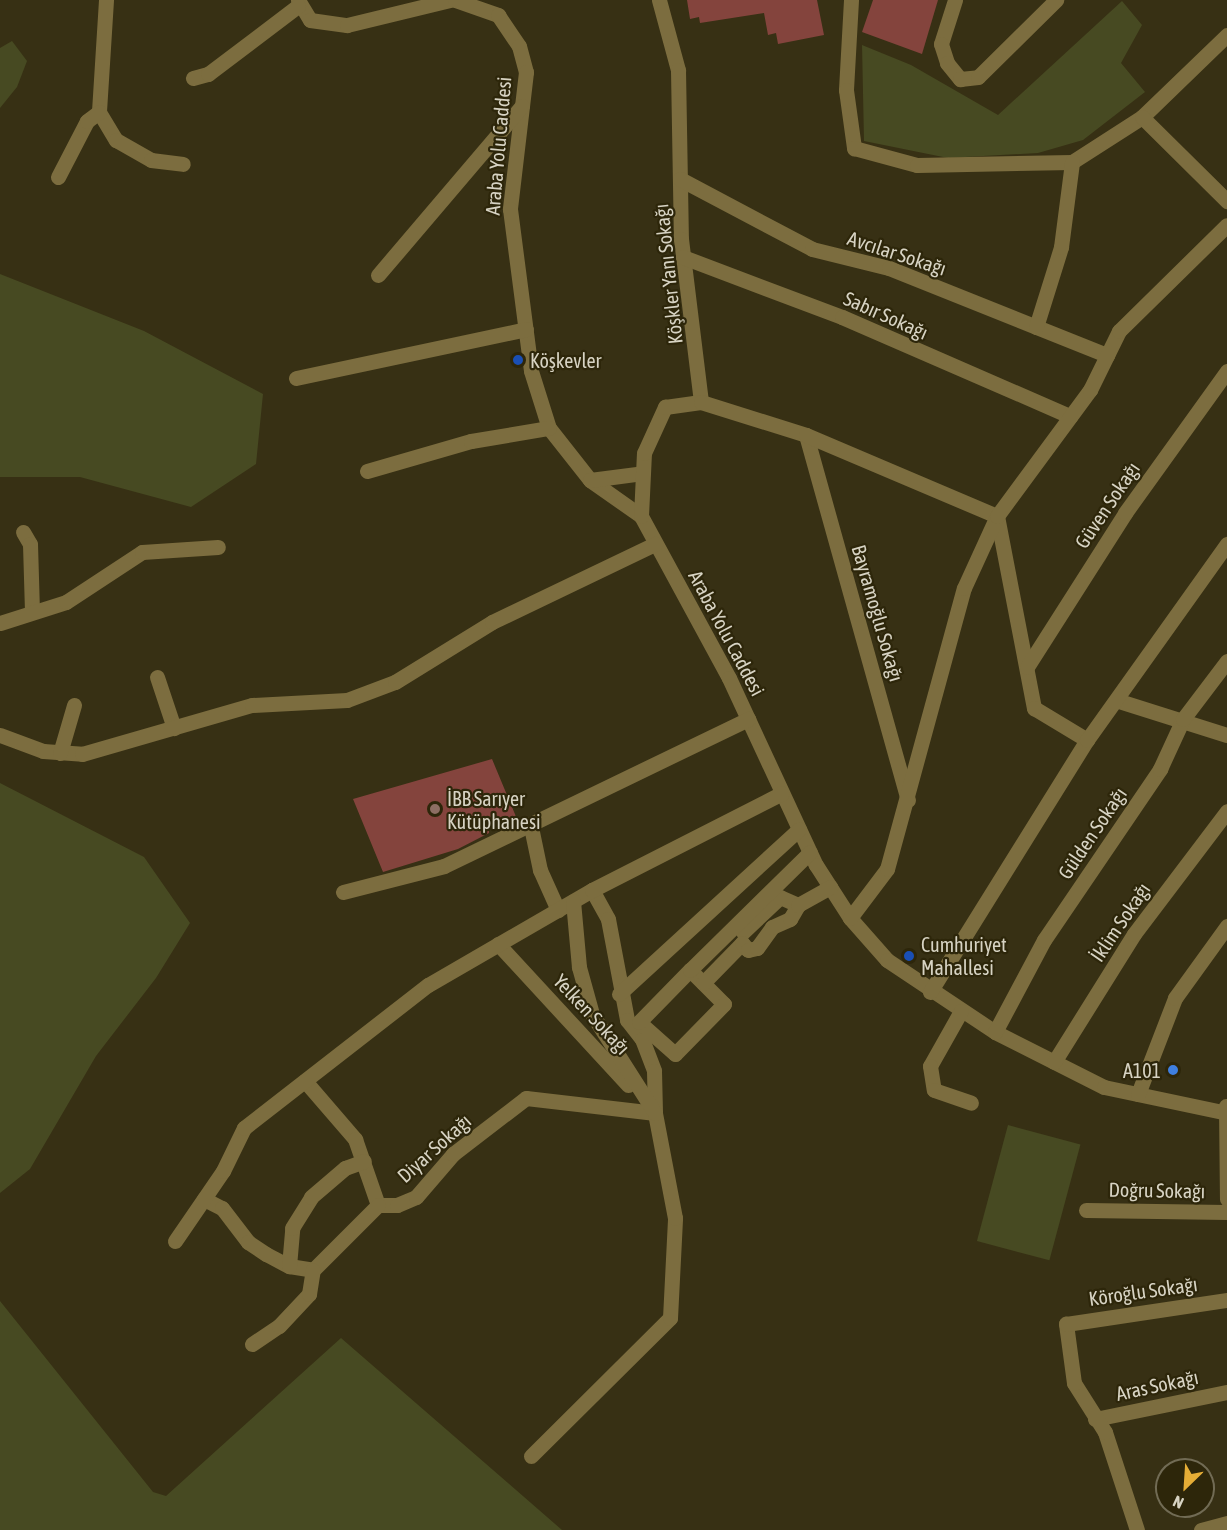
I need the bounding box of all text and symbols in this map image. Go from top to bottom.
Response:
street label: Araba Yolu Caddesi [480,76,516,216]
street label: Köşkler Yanı Sokağı [649,203,687,345]
street label: Avcılar Sokağı [845,226,949,280]
street label: Sabır Sokağı [840,286,932,344]
place label: Köşkevler [530,348,601,372]
marker: Köşkevler [511,353,525,367]
street label: Güven Sokağı [1069,457,1145,553]
street label: Bayramoğlu Sokağı [847,542,909,684]
street label: Araba Yolu Caddesi [684,566,770,700]
street label: Gülden Sokağı [1053,783,1131,883]
place label: İBB Sarıyer Kütüphanesi [447,786,541,833]
marker: İBB Sarıyer Kütüphanesi [428,802,442,816]
street label: İklim Sokağı [1085,878,1155,966]
place label: Cumhuriyet Mahallesi [921,933,1007,980]
marker: Cumhuriyet Mahallesi [902,949,916,963]
street label: Yelken Sokağı [549,969,635,1059]
place label: A101 [1123,1058,1161,1082]
marker: A101 [1166,1063,1180,1077]
street label: Diyar Sokağı [392,1109,476,1187]
street label: Doğru Sokağı [1108,1177,1206,1203]
street label: Köroğlu Sokağı [1087,1271,1199,1311]
street label: Aras Sokağı [1114,1365,1200,1405]
north arrow [1155,1458,1215,1518]
text: N [1170,1492,1186,1513]

